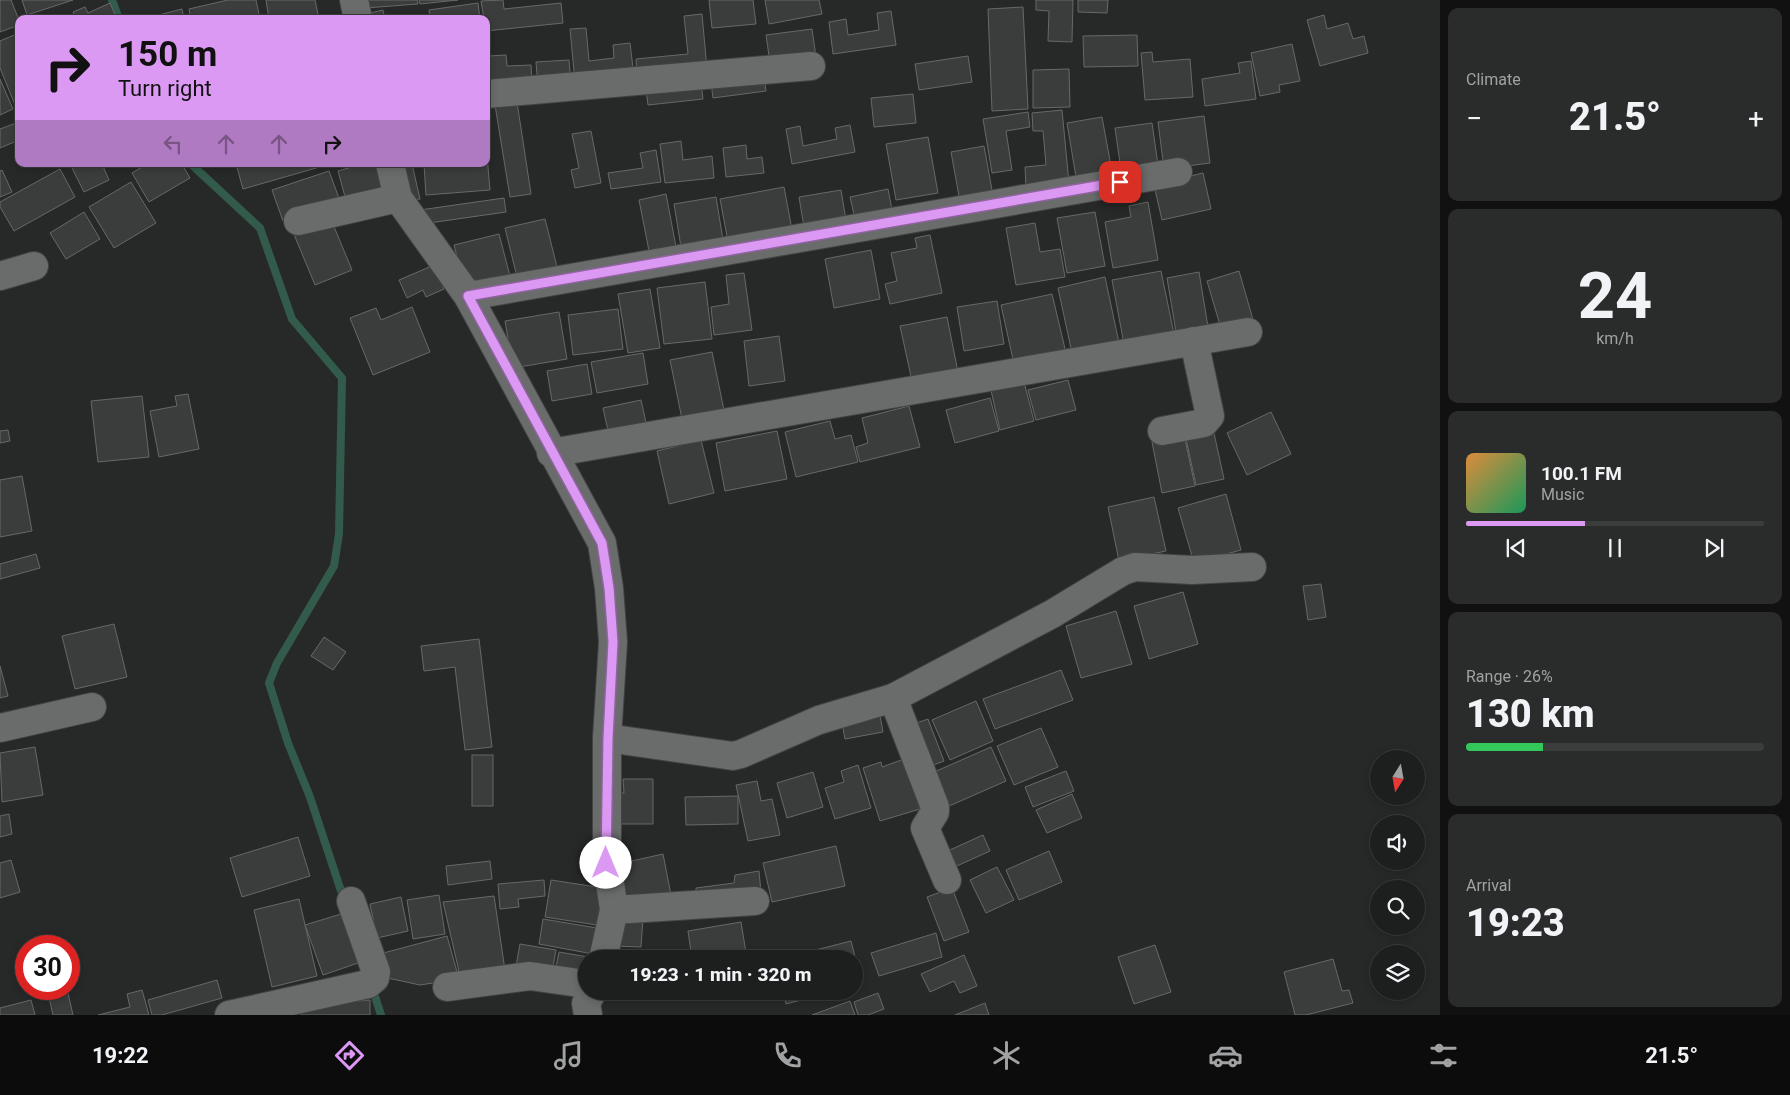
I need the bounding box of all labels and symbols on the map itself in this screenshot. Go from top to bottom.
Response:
pin [1099,161,1141,203]
north arrow [1370,750,1425,805]
position arrow [579,836,631,888]
speed limit sign: 30 [15,935,80,1000]

